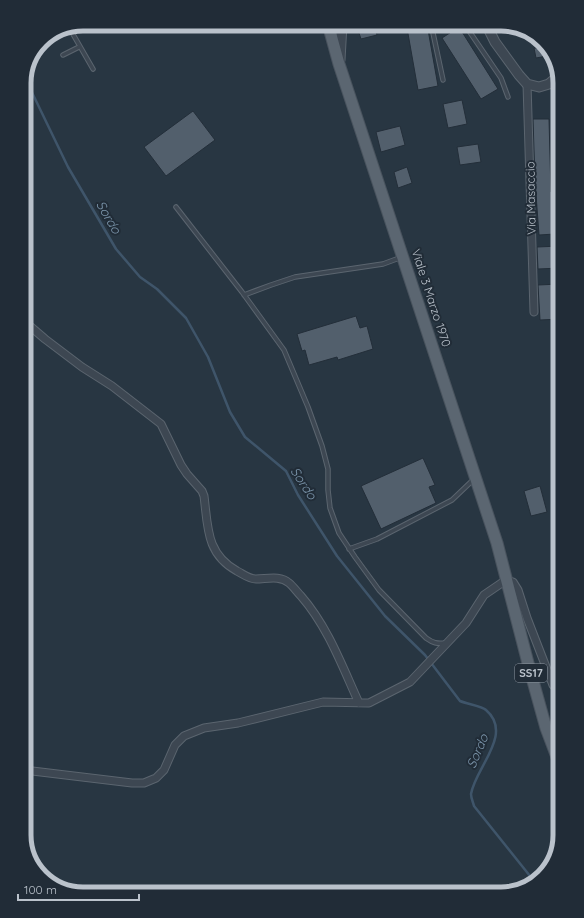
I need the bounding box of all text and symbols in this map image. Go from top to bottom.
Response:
street label: Via Masaccio [522,161,539,235]
water label: Sordo [93,198,125,237]
street label: Viale 3 Marzo 1970 [409,247,454,349]
water label: Sordo [288,464,321,503]
road number: SS17 [515,664,547,682]
water label: Sordo [463,730,492,771]
scale bar [18,876,139,902]
text: 100 m [24,882,57,897]

